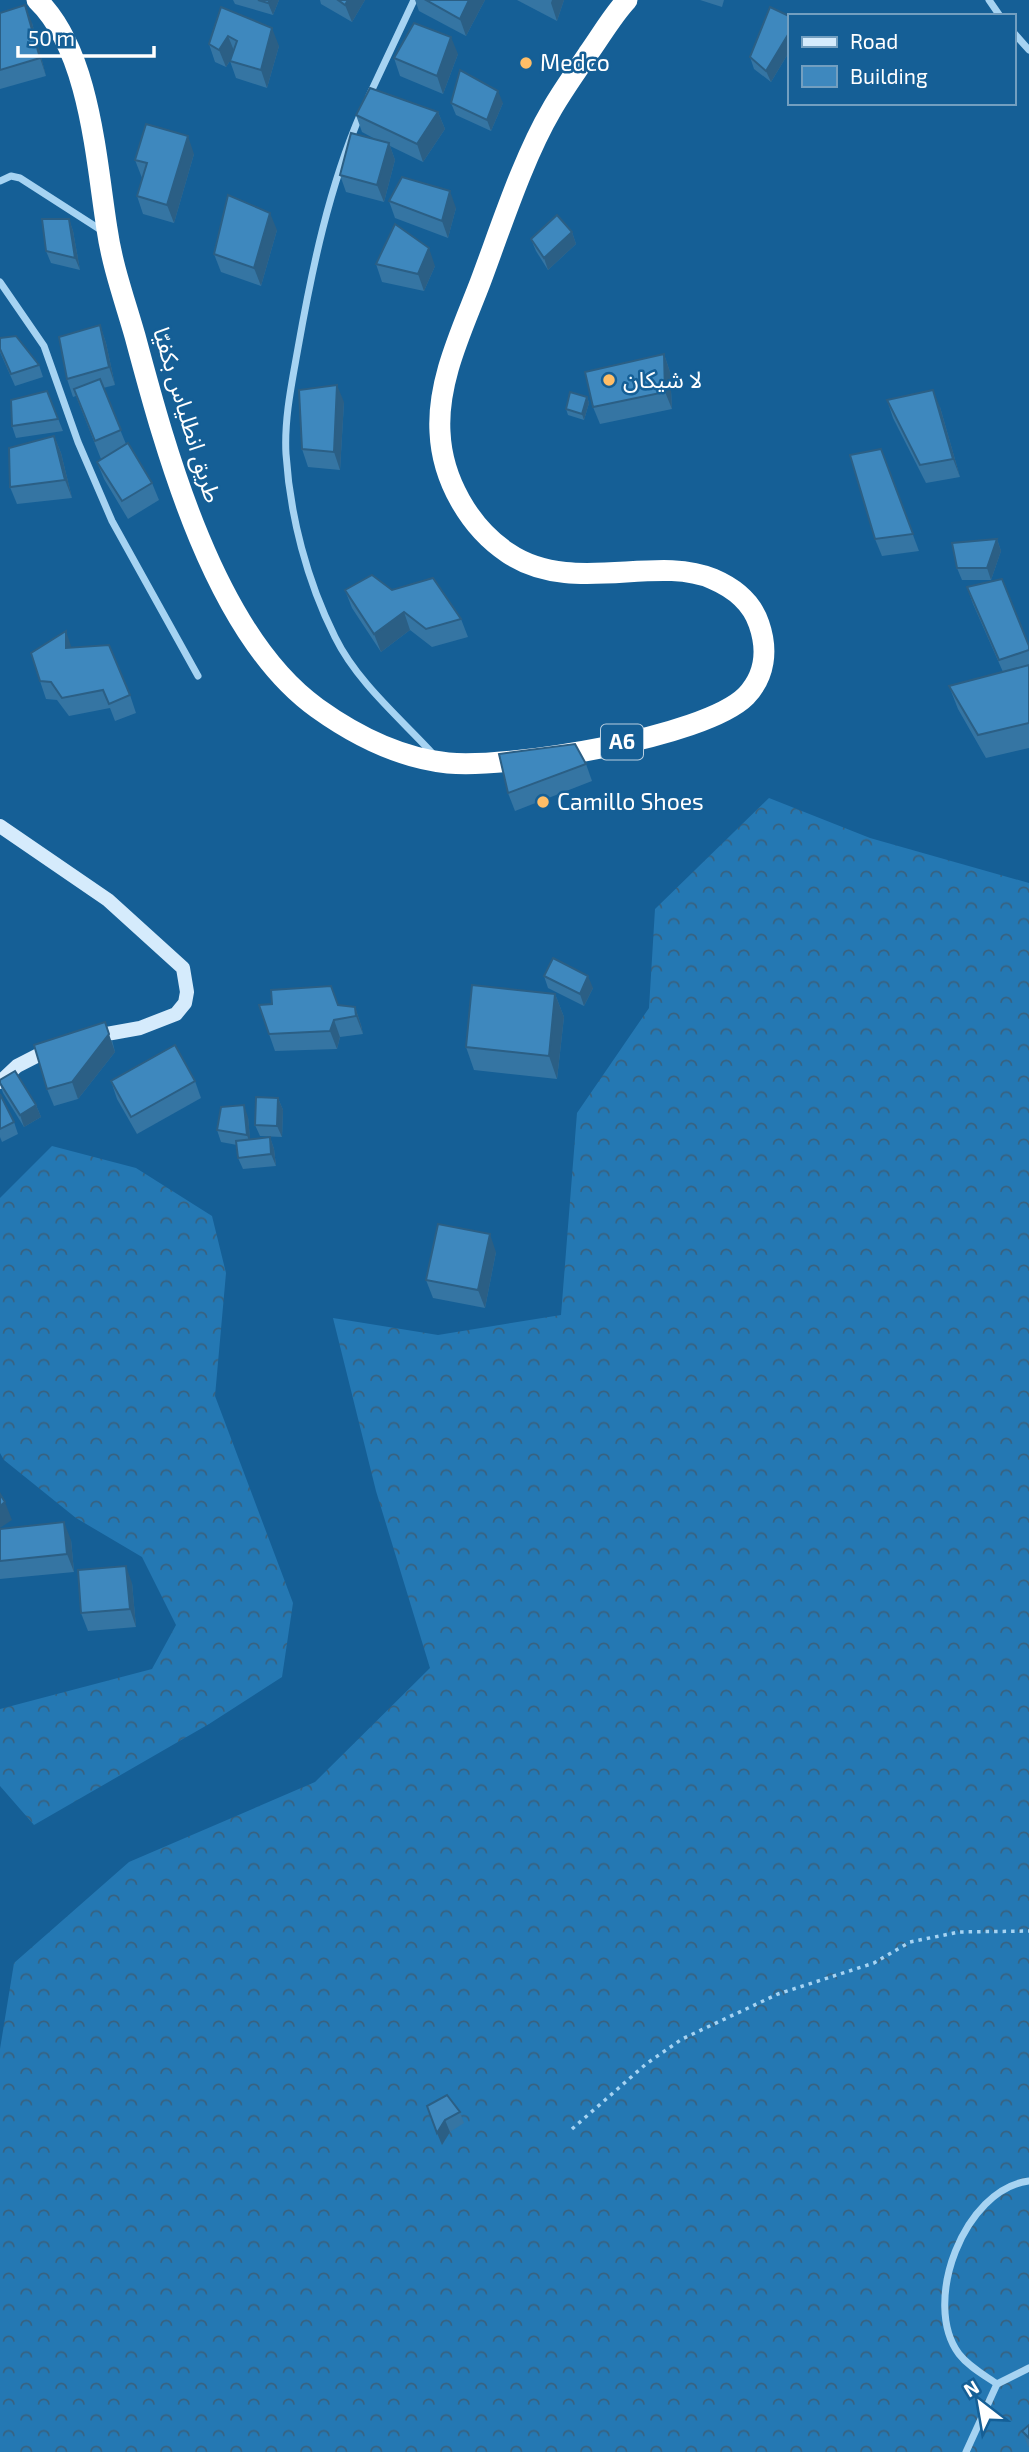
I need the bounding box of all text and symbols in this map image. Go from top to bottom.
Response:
scale bar [18,14,154,58]
legend [788,14,1015,105]
text: 50 m [28,25,75,50]
text: Road [850,28,898,53]
place label: Medco [540,48,610,76]
marker: Medco [518,55,534,71]
text: Building [850,63,928,88]
street label: طريق انطلياس بكفيّا [147,323,228,506]
place label: لا شيكان [623,365,702,393]
marker: لا شيكان [601,372,617,388]
road number: A6 [601,724,643,760]
place label: Camillo Shoes [557,787,704,815]
marker: Camillo Shoes [535,794,551,810]
north arrow [945,2368,1015,2438]
text: N [959,2375,983,2401]

